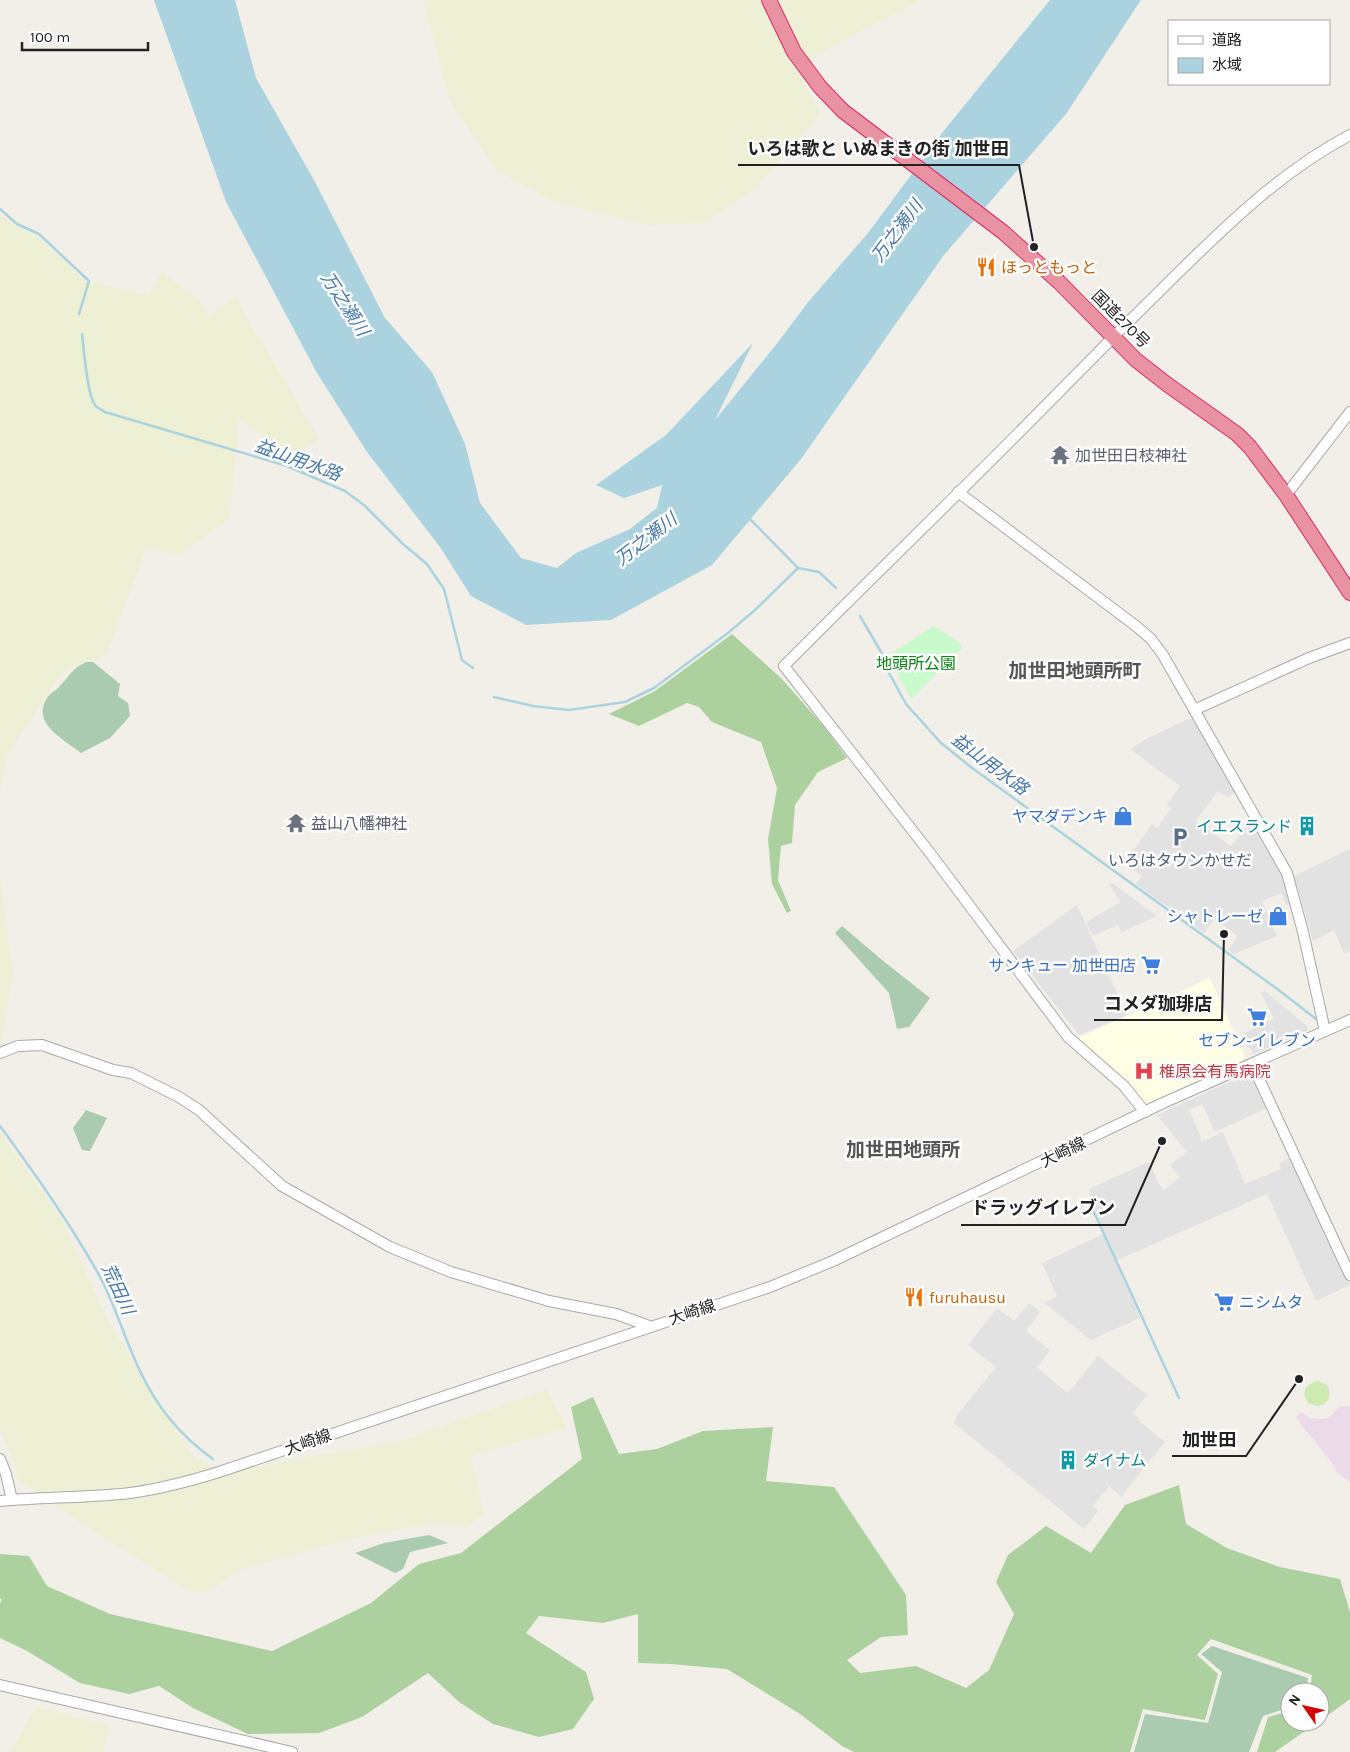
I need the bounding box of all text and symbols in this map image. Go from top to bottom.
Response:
scale bar [22,20,149,52]
legend [1168,20,1330,85]
text: 100 m [30,28,70,46]
text: 道路 [1212,31,1242,49]
text: 水域 [1212,56,1242,74]
callout: いろは歌と いぬまきの街 加世田 [738,132,1019,165]
text: いろは歌と いぬまきの街 加世田 [747,138,1009,160]
water label: 万之瀬川 [867,194,929,266]
restaurant icon: ほっともっと [975,256,997,278]
place label: ほっともっと [1001,258,1097,277]
water label: 万之瀬川 [316,268,375,342]
street label: 国道270号 [1088,286,1154,352]
water label: 益山用水路 [252,434,346,486]
temple icon: 加世田日枝神社 [1049,444,1071,466]
place label: 加世田日枝神社 [1075,446,1187,465]
water label: 万之瀬川 [611,507,683,570]
park label: 地頭所公園 [876,654,956,673]
district label: 加世田地頭所町 [1008,660,1142,682]
water label: 益山用水路 [947,728,1034,801]
shop icon: ヤマダデンキ [1112,805,1134,827]
place label: ヤマダデンキ [1012,807,1108,826]
temple icon: 益山八幡神社 [285,812,307,834]
place label: 益山八幡神社 [311,814,407,833]
building icon: イエスランド [1296,815,1318,837]
place label: イエスランド [1196,817,1292,836]
parking icon: いろはタウンかせだ [1169,826,1191,848]
place label: いろはタウンかせだ [1108,851,1252,870]
shop icon: シャトレーゼ [1267,905,1289,927]
place label: シャトレーゼ [1167,907,1263,926]
supermarket icon: サンキュー 加世田店 [1140,954,1162,976]
place label: サンキュー 加世田店 [988,956,1136,975]
callout: コメダ珈琲店 [1094,987,1222,1020]
text: コメダ珈琲店 [1104,993,1212,1015]
supermarket icon: セブン-イレブン [1246,1006,1268,1028]
place label: セブン-イレブン [1198,1031,1316,1050]
hospital icon: 椎原会有馬病院 [1133,1060,1155,1082]
place label: 椎原会有馬病院 [1159,1062,1271,1081]
street label: 大崎線 [1037,1133,1089,1171]
district label: 加世田地頭所 [846,1139,960,1161]
callout: ドラッグイレブン [961,1192,1125,1225]
text: ドラッグイレブン [971,1197,1115,1219]
water label: 荒田川 [97,1260,140,1320]
restaurant icon: furuhausu [903,1286,925,1308]
place label: furuhausu [929,1288,1006,1307]
supermarket icon: ニシムタ [1213,1291,1235,1313]
place label: ニシムタ [1239,1293,1303,1312]
street label: 大崎線 [666,1296,718,1328]
callout: 加世田 [1172,1423,1246,1456]
street label: 大崎線 [282,1425,334,1459]
text: 加世田 [1182,1429,1236,1451]
building icon: ダイナム [1057,1449,1079,1471]
place label: ダイナム [1083,1451,1146,1470]
north arrow [1280,1682,1330,1732]
text: N [1285,1691,1304,1709]

